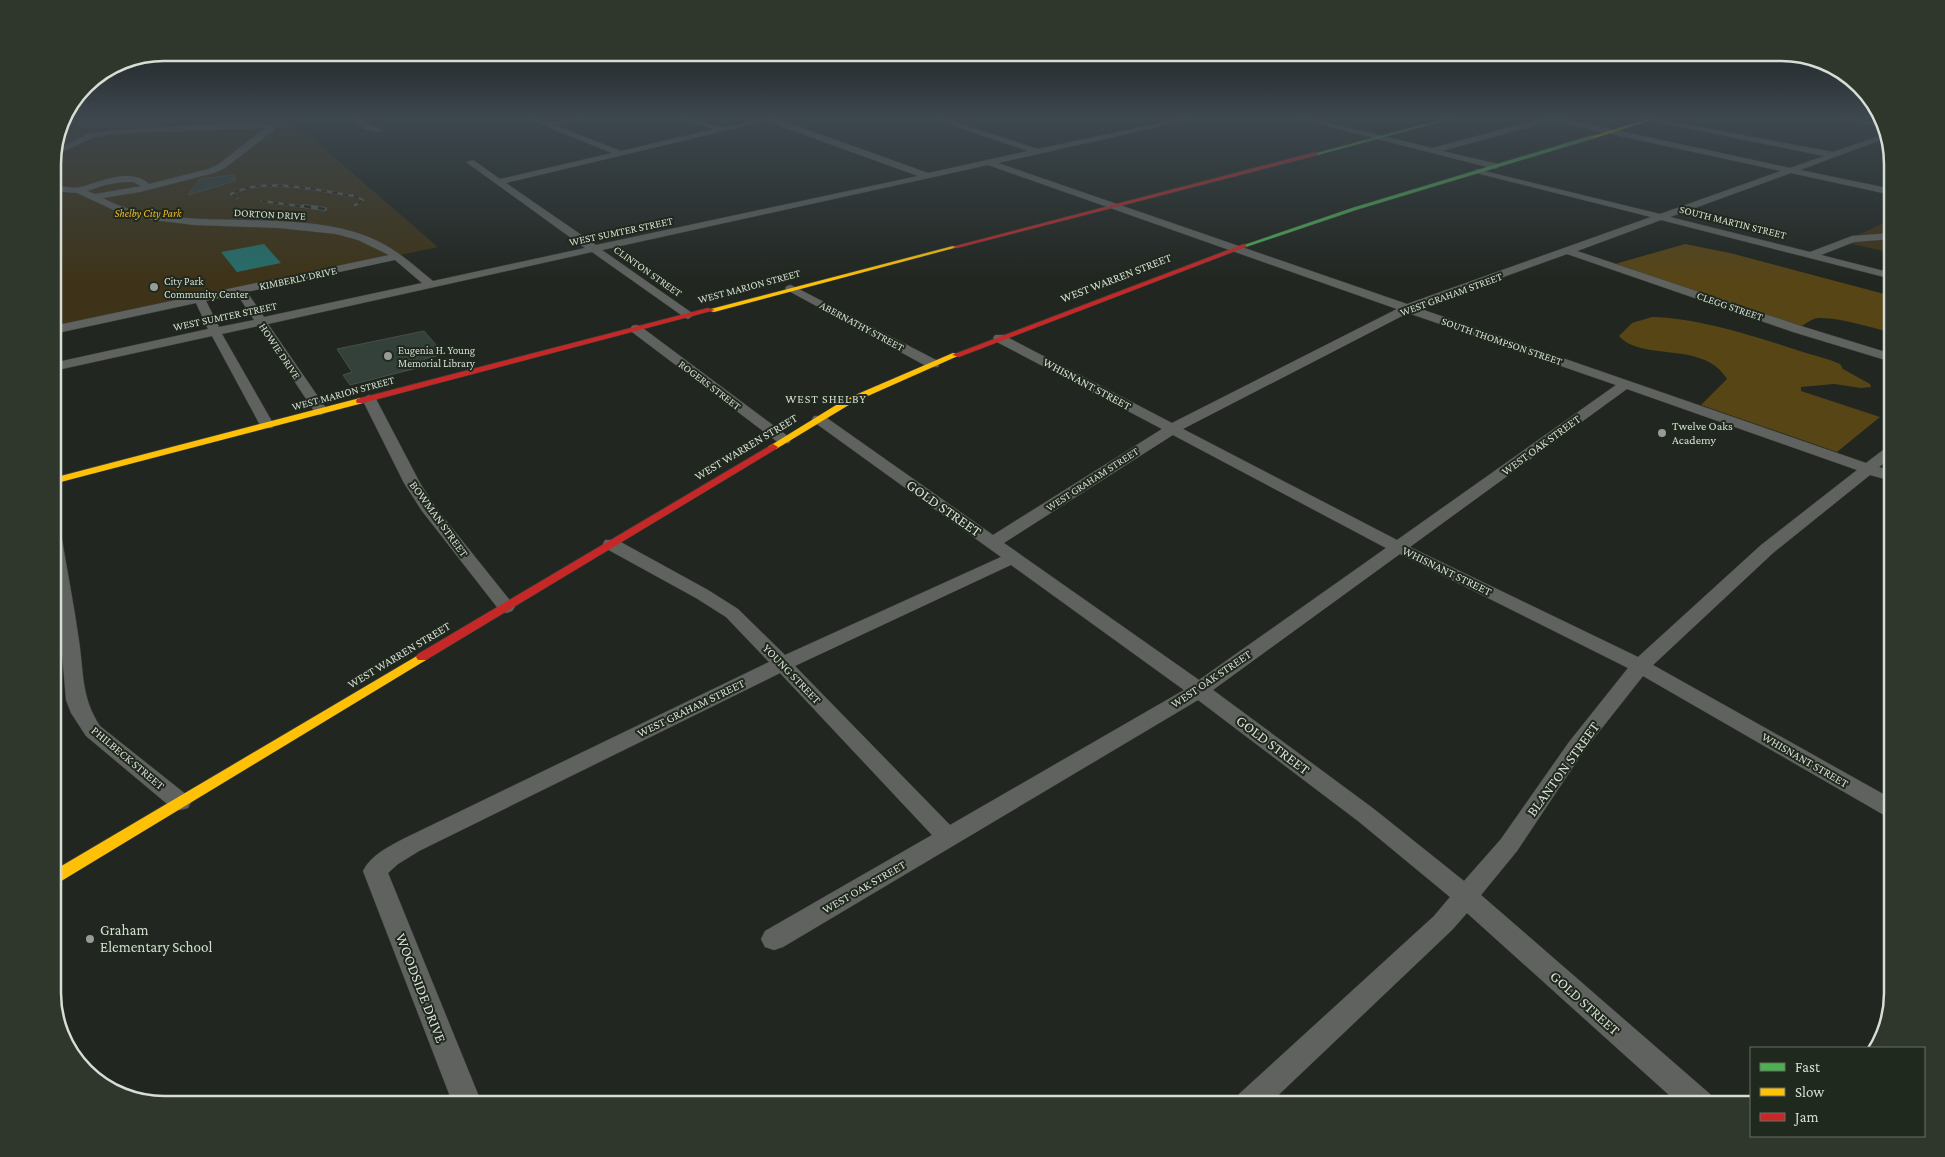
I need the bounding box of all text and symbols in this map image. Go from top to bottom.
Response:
street label: SOUTH MARTIN STREET [1678,203,1788,241]
street label: DORTON DRIVE [234,206,306,222]
park label: Shelby City Park [114,207,183,220]
street label: WEST SUMTER STREET [568,214,674,248]
street label: CLINTON STREET [612,243,684,299]
street label: WEST WARREN STREET [1059,250,1174,306]
street label: KIMBERLY DRIVE [258,264,338,292]
street label: WEST MARION STREET [696,267,802,305]
street label: WEST GRAHAM STREET [1398,270,1504,318]
place label: City Park Community Center [164,275,248,301]
marker: City Park Community Center [148,281,160,293]
street label: CLEGG STREET [1695,289,1765,323]
street label: WEST SUMTER STREET [172,299,278,333]
street label: ABERNATHY STREET [818,299,906,353]
street label: SOUTH THOMPSON STREET [1440,315,1564,367]
street label: HOWIE DRIVE [257,321,303,381]
place label: Eugenia H. Young Memorial Library [398,344,476,370]
marker: Eugenia H. Young Memorial Library [382,350,394,362]
street label: WHISNANT STREET [1041,355,1134,413]
street label: ROGERS STREET [677,358,743,412]
street label: WEST MARION STREET [290,374,396,412]
district label: WEST SHELBY [785,392,867,406]
street label: WEST WARREN STREET [692,411,800,483]
street label: WEST OAK STREET [1499,411,1584,478]
place label: Twelve Oaks Academy [1672,419,1733,447]
marker: Twelve Oaks Academy [1656,427,1668,439]
street label: WEST GRAHAM STREET [1043,445,1141,513]
street label: GOLD STREET [903,476,985,540]
street label: BOWMAN STREET [407,478,472,560]
street label: WHISNANT STREET [1400,543,1494,599]
street label: WEST WARREN STREET [345,619,453,691]
street label: YOUNG STREET [760,641,824,707]
street label: WEST OAK STREET [1168,647,1254,711]
street label: WEST GRAHAM STREET [635,676,747,740]
street label: GOLD STREET [1233,712,1313,778]
street label: BLANTON STREET [1523,719,1603,819]
street label: PHILBECK STREET [89,723,168,793]
street label: WHISNANT STREET [1759,729,1851,791]
street label: WEST OAK STREET [820,857,909,917]
place label: Graham Elementary School [100,922,212,956]
street label: WOODSIDE DRIVE [393,931,449,1045]
marker: Graham Elementary School [84,933,96,945]
street label: GOLD STREET [1547,968,1623,1038]
legend [1750,1047,1925,1137]
text: Fast [1795,1059,1821,1075]
text: Slow [1795,1084,1825,1100]
text: Jam [1793,1109,1818,1126]

